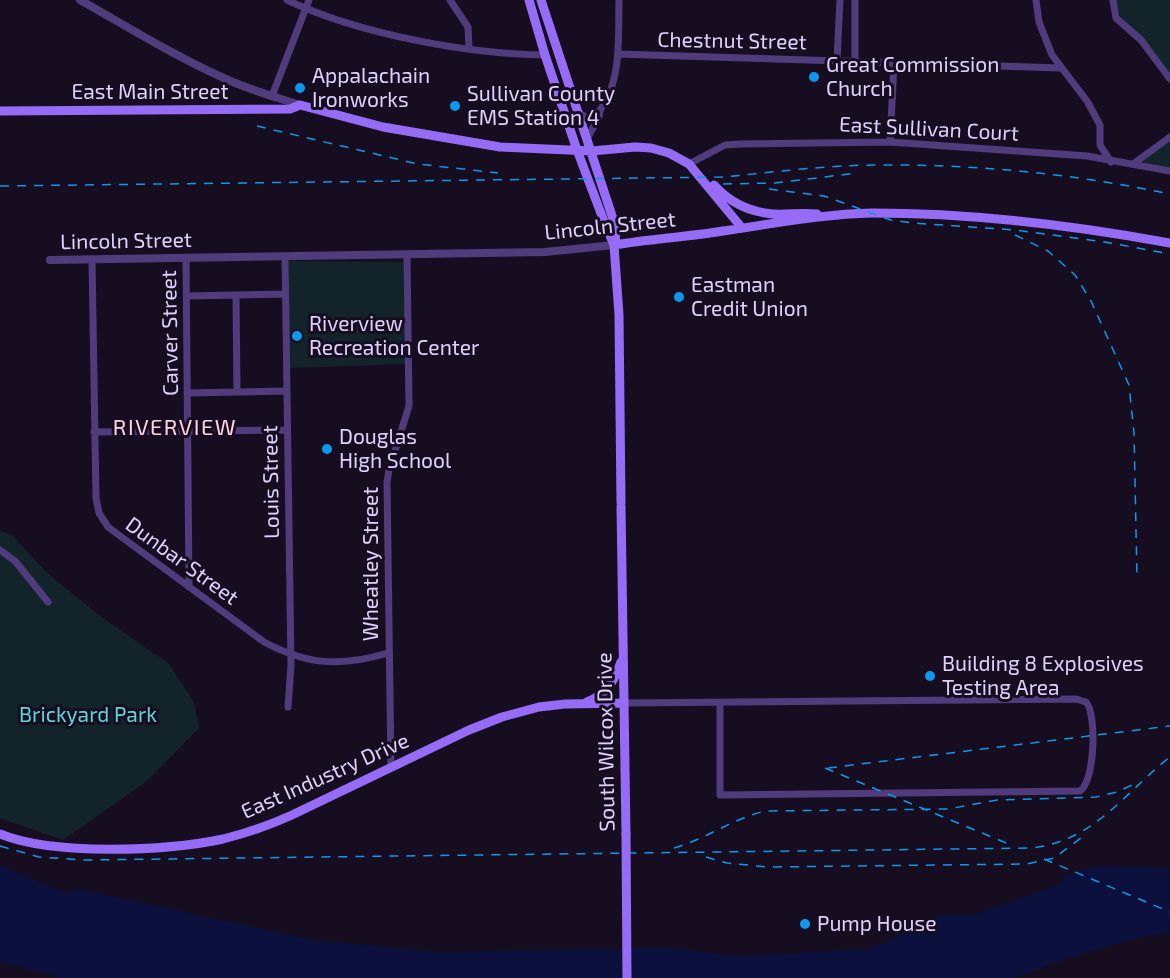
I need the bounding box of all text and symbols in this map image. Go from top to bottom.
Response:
street label: Chestnut Street [657,27,807,55]
place label: Great Commission Church [826,52,999,102]
place label: Appalachain Ironworks [312,63,430,113]
marker: Great Commission Church [807,70,821,84]
street label: East Main Street [71,79,229,105]
marker: Appalachain Ironworks [293,81,307,95]
place label: Sullivan County EMS Station 4 [467,81,615,131]
marker: Sullivan County EMS Station 4 [448,99,462,113]
street label: East Sullivan Court [839,112,1019,146]
street label: Lincoln Street [543,207,677,245]
street label: Lincoln Street [60,227,192,255]
street label: Carver Street [156,270,184,396]
place label: Eastman Credit Union [691,272,808,322]
marker: Eastman Credit Union [672,290,686,304]
place label: Riverview Recreation Center [309,311,480,361]
marker: Riverview Recreation Center [290,329,304,343]
district label: RIVERVIEW [113,415,237,441]
place label: Douglas High School [339,424,451,474]
street label: Louis Street [257,425,285,539]
marker: Douglas High School [320,442,334,456]
street label: Wheatley Street [358,487,384,641]
street label: Dunbar Street [121,512,243,610]
place label: Building 8 Explosives Testing Area [942,651,1144,701]
street label: South Wilcox Drive [592,652,620,832]
marker: Building 8 Explosives Testing Area [923,669,937,683]
park label: Brickyard Park [19,702,157,728]
street label: East Industry Drive [237,728,413,824]
place label: Pump House [817,911,936,937]
marker: Pump House [798,917,812,931]

